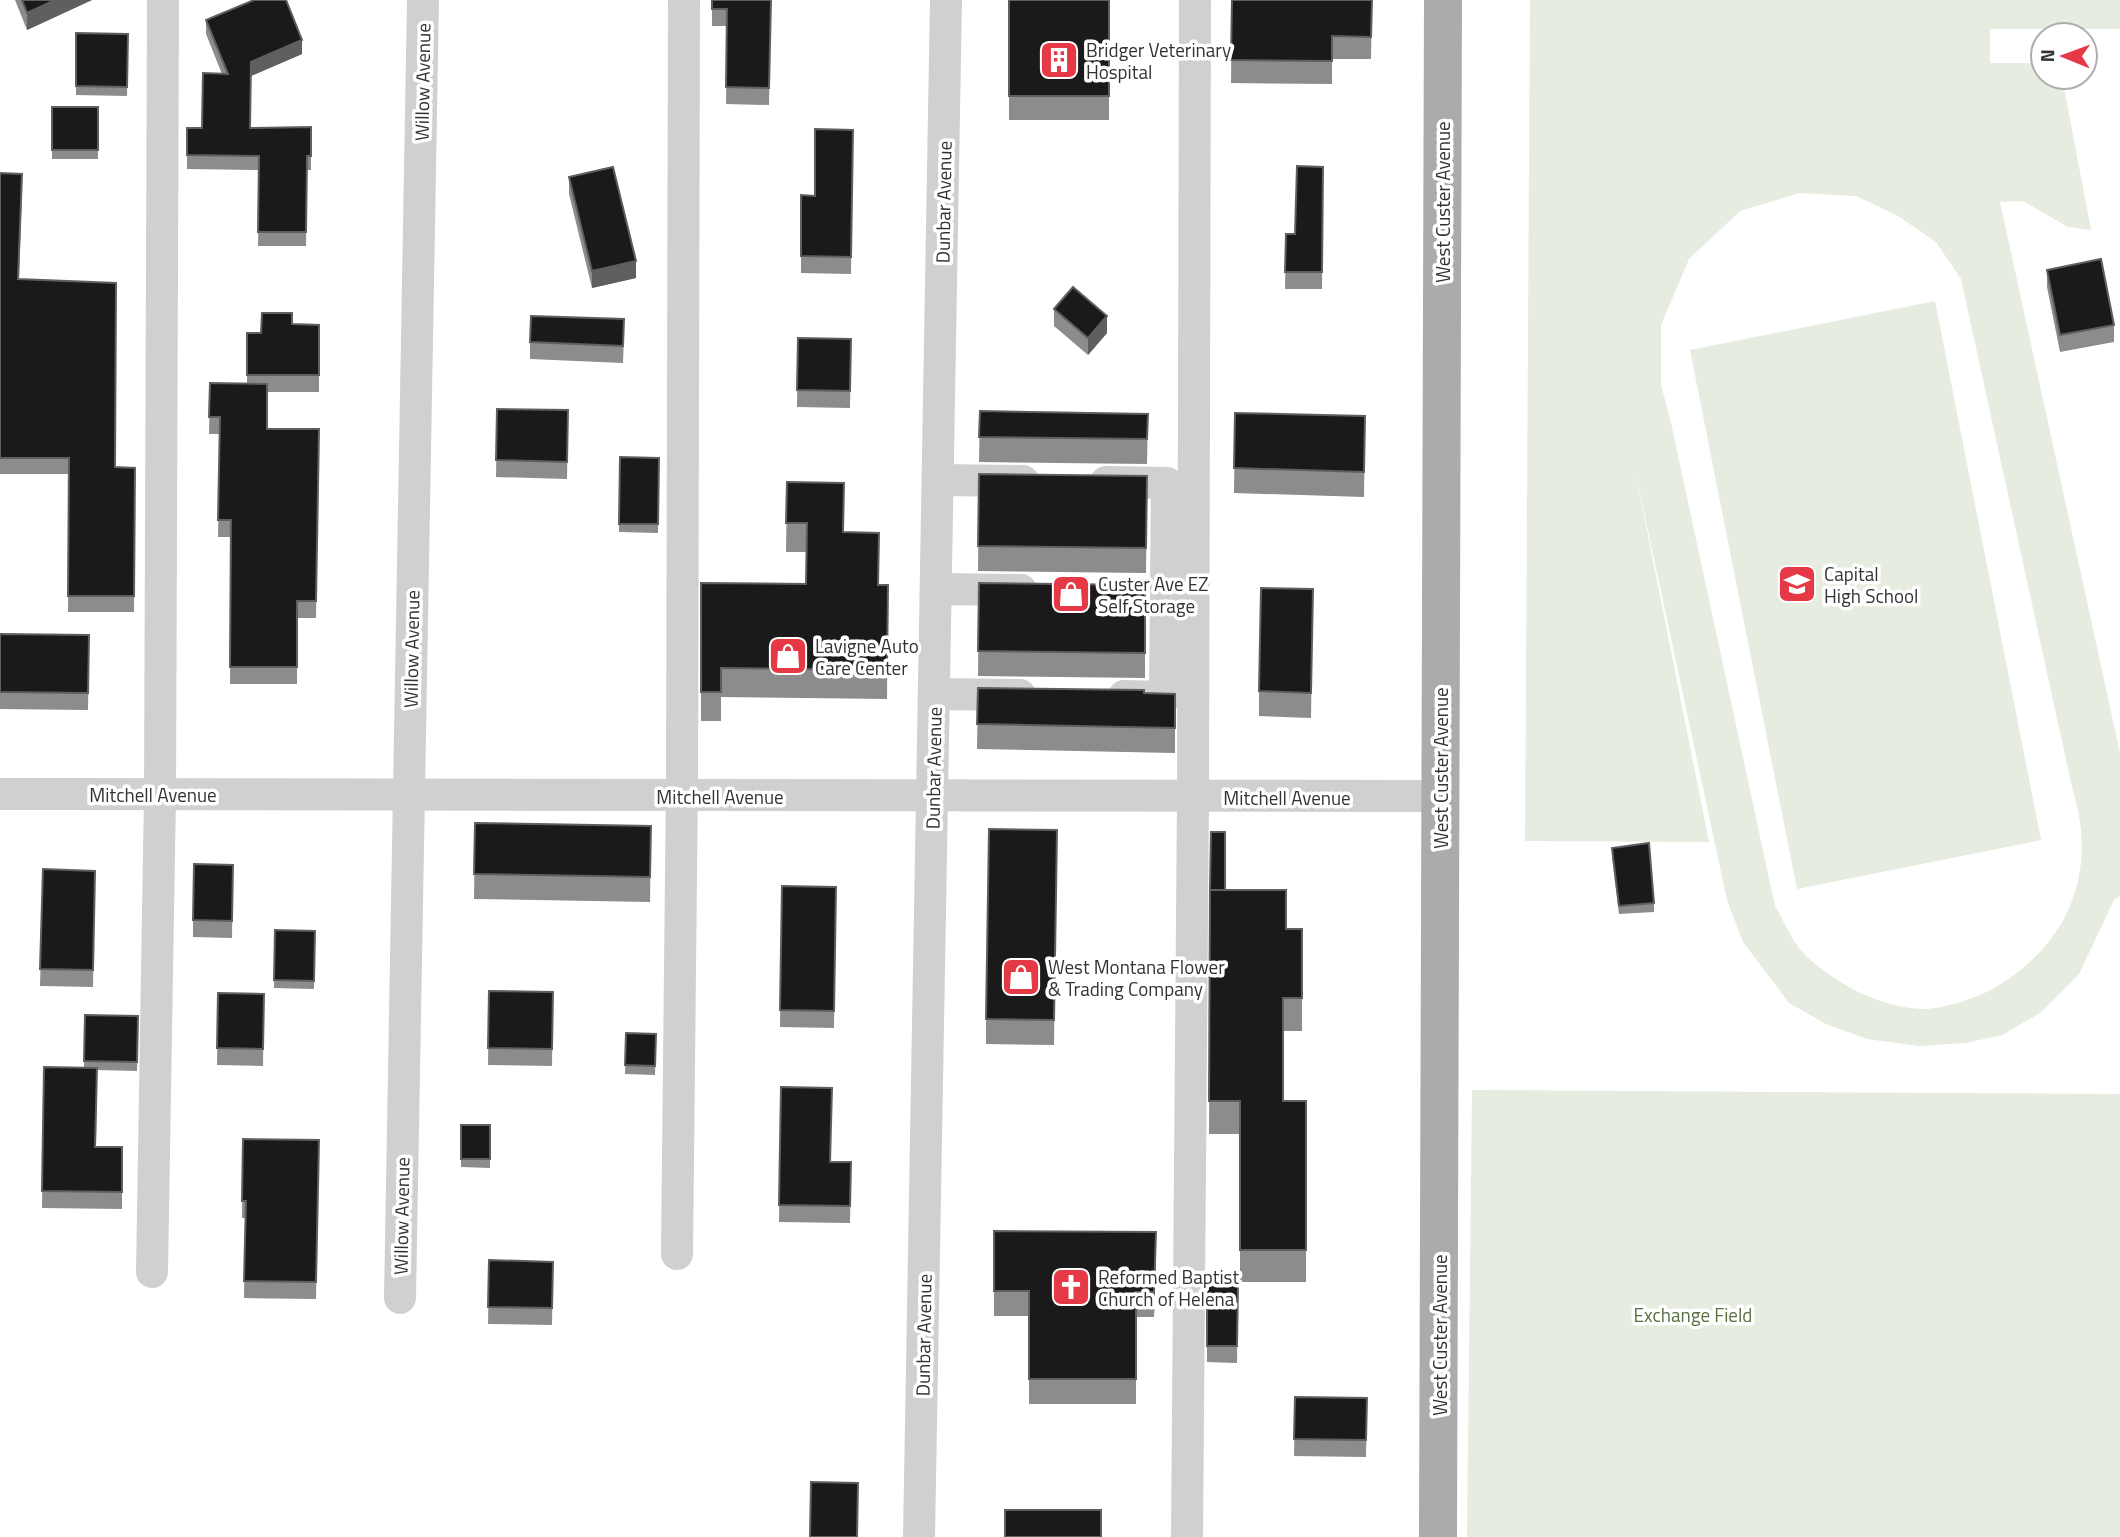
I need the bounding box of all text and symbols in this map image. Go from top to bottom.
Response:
north arrow [2029,21,2099,91]
street label: Willow Avenue [406,23,438,141]
place label: Bridger Veterinary Hospital [1086,35,1231,86]
building icon: Bridger Veterinary Hospital [1038,39,1080,81]
text: N [2032,49,2061,63]
street label: West Custer Avenue [1428,121,1457,283]
street label: Dunbar Avenue [927,141,959,263]
place label: Capital High School [1824,559,1918,610]
school or university icon: Capital High School [1776,563,1818,605]
place label: Custer Ave EZ Self Storage [1098,569,1209,620]
shop icon: Custer Ave EZ Self Storage [1050,573,1092,615]
street label: Willow Avenue [395,590,427,708]
place label: Lavigne Auto Care Center [815,631,919,682]
shop icon: Lavigne Auto Care Center [767,635,809,677]
street label: West Custer Avenue [1426,687,1455,849]
street label: Dunbar Avenue [917,707,949,829]
street label: Mitchell Avenue [89,780,217,809]
street label: Mitchell Avenue [656,782,784,811]
street label: Mitchell Avenue [1223,783,1351,812]
place label: West Montana Flower & Trading Company [1048,952,1225,1003]
shop icon: West Montana Flower & Trading Company [1000,956,1042,998]
street label: Willow Avenue [385,1157,417,1275]
street label: West Custer Avenue [1425,1254,1454,1416]
place label: Reformed Baptist Church of Helena [1098,1262,1239,1313]
church icon: Reformed Baptist Church of Helena [1050,1266,1092,1308]
street label: Dunbar Avenue [907,1274,939,1396]
park label: Exchange Field [1634,1300,1752,1329]

